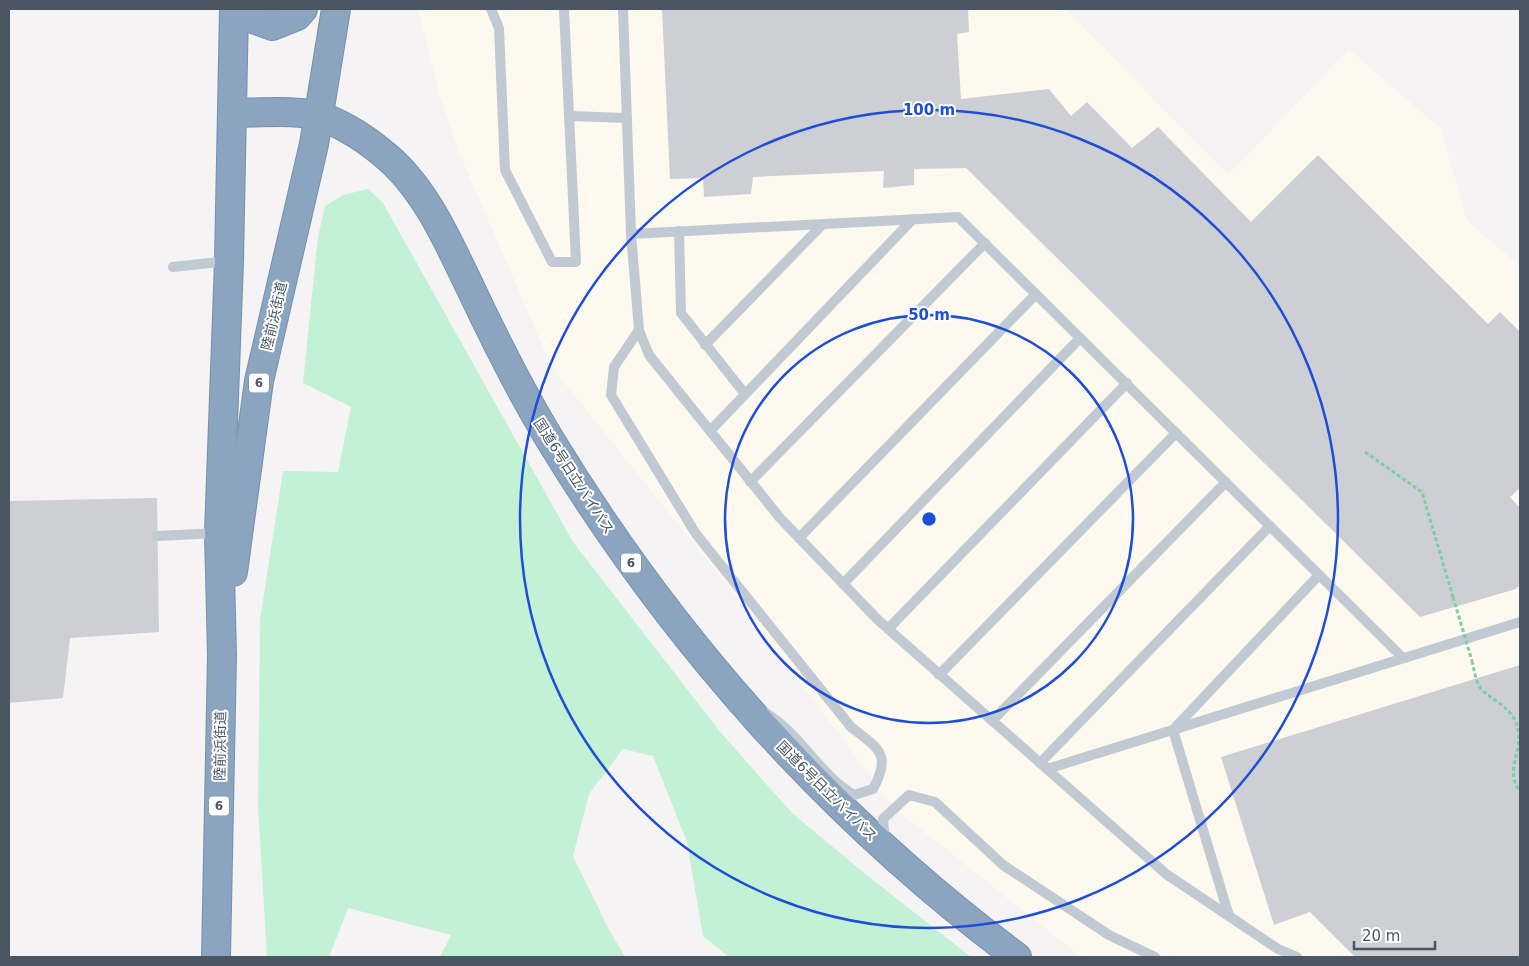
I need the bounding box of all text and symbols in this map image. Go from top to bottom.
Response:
text: 100 m [903,101,955,119]
street label: 陸前浜街道 [258,280,290,352]
text: 50 m [908,306,950,324]
road number: 6 [249,373,269,392]
street label: 国道6号日立バイパス [531,415,617,537]
centre of rings [920,510,938,528]
road number: 6 [621,554,641,572]
street label: 陸前浜街道 [211,711,229,781]
street label: 国道6号日立バイパス [774,738,880,844]
road number: 6 [209,796,229,816]
scale bar [1354,918,1435,950]
text: 20 m [1362,927,1400,945]

